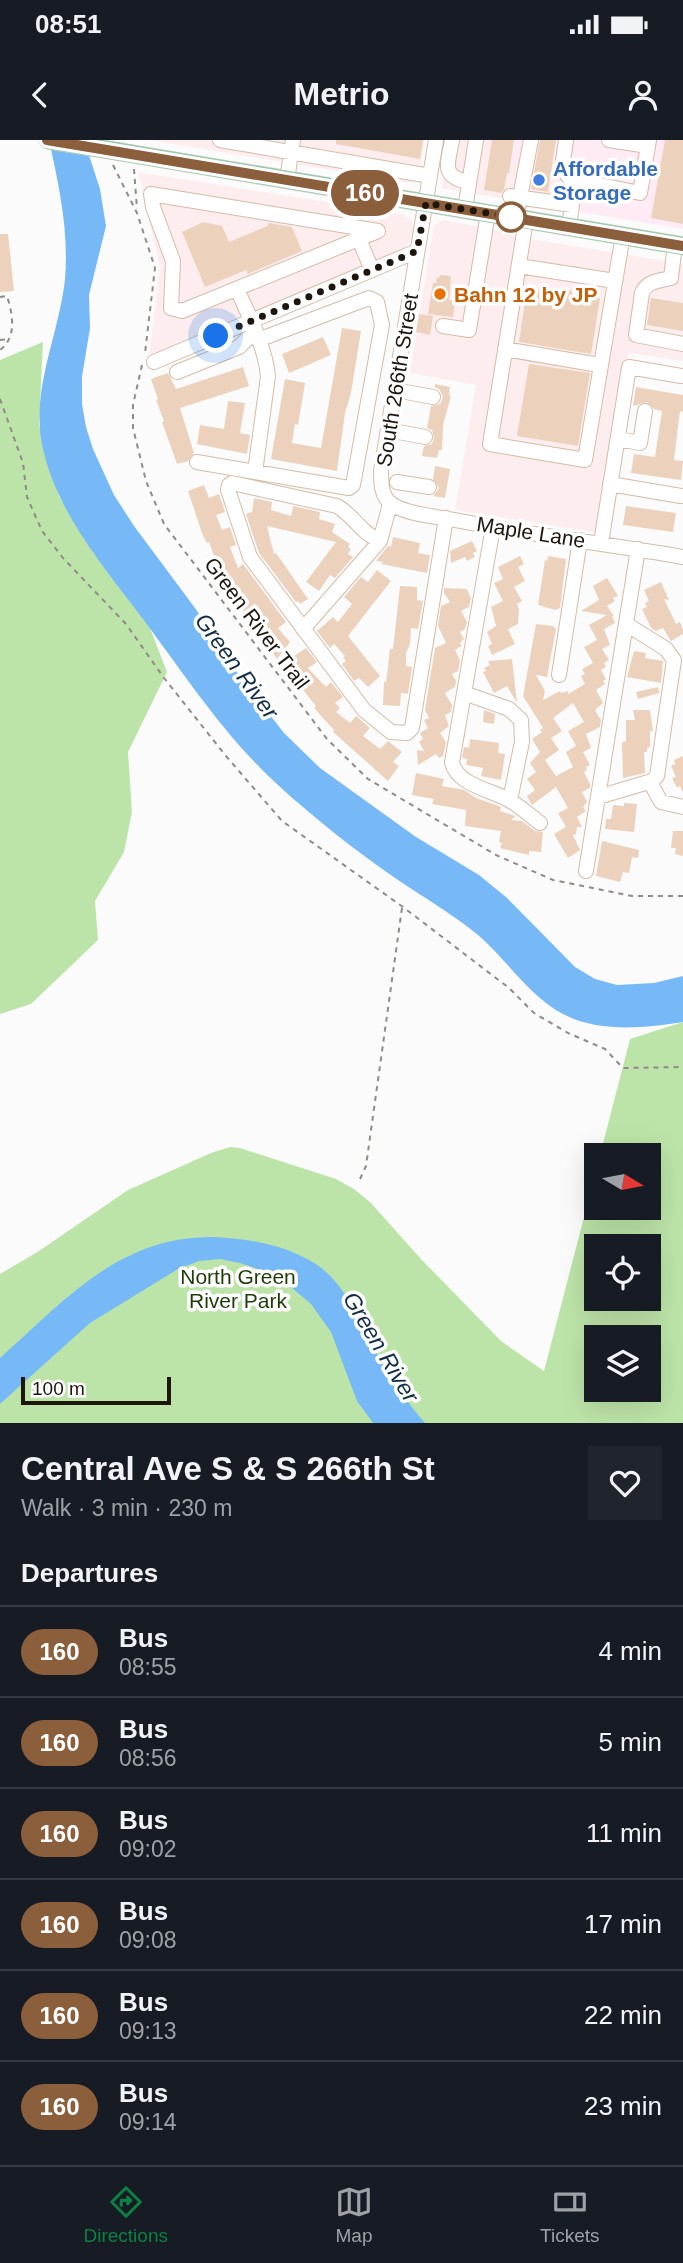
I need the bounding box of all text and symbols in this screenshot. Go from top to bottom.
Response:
text: 08:51 [35,9,102,39]
icon: back [21,76,59,114]
text: Metrio [294,76,390,112]
icon: person [624,76,662,114]
place label: Affordable Storage [553,157,658,204]
line badge: 160 [325,170,405,216]
marker: Affordable Storage [531,172,547,188]
text: 160 [345,179,385,206]
unlabelled marker [496,202,526,232]
place label: Bahn 12 by JP [454,283,598,306]
marker: Bahn 12 by JP [432,286,448,302]
street label: South 266th Street [372,292,422,468]
your location [198,318,233,353]
street label: Maple Lane [475,512,587,552]
street label: Green River Trail [199,552,315,694]
water label: Green River [189,608,285,724]
north arrow [584,1143,662,1220]
map controls [584,1143,661,1402]
button: locate [584,1234,661,1311]
park label: North Green River Park [180,1265,296,1312]
water label: Green River [338,1287,425,1408]
button: layers [584,1325,661,1402]
scale bar [21,1374,172,1406]
text: 100 m [32,1378,85,1399]
button: heart [588,1446,662,1520]
text: Central Ave S & S 266th St [21,1450,435,1487]
text: Walk · 3 min · 230 m [21,1495,232,1521]
text: Departures [21,1558,158,1588]
text: Bus [119,1623,168,1653]
text: 4 min [598,1636,662,1666]
text: 160 [39,1638,80,1665]
text: 08:55 [119,1654,177,1680]
text: Bus [119,1714,168,1744]
text: 5 min [598,1727,662,1757]
text: 160 [39,1729,80,1756]
text: 08:56 [119,1745,177,1771]
text: Bus [119,1805,168,1835]
text: 11 min [586,1818,662,1848]
text: 160 [39,1820,80,1847]
text: 09:02 [119,1836,177,1862]
text: Bus [119,1896,168,1926]
text: 17 min [584,1909,662,1939]
text: 160 [39,1911,80,1938]
text: 09:08 [119,1927,177,1953]
text: Bus [119,1987,168,2017]
text: 22 min [584,2000,662,2030]
text: 160 [39,2002,80,2029]
text: 09:13 [119,2018,177,2044]
text: Bus [119,2078,168,2108]
text: 23 min [584,2091,662,2121]
text: 160 [39,2093,80,2120]
text: 09:14 [119,2109,177,2135]
tab: Directions [84,2183,168,2247]
tab: Map [335,2183,373,2247]
tab: Tickets [540,2183,599,2247]

